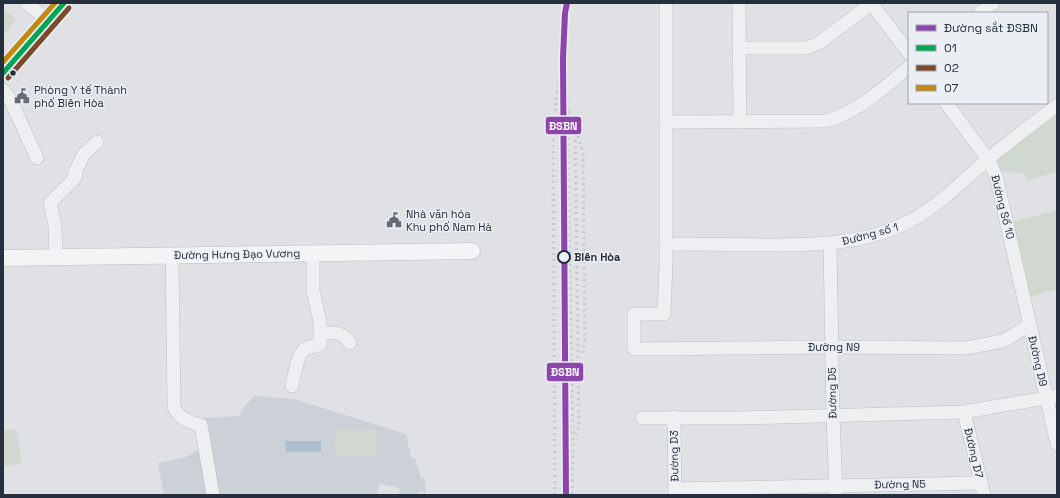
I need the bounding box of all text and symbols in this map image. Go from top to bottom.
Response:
legend [908,12,1048,104]
text: Đường sắt ĐSBN [944,20,1038,36]
text: 01 [944,40,957,56]
text: 02 [944,60,959,76]
unlabelled marker [8,68,18,78]
text: 07 [944,80,958,96]
place label: Phòng Y tế Thành phố Biên Hòa [34,83,127,110]
public building icon: Phòng Y tế Thành phố Biên Hòa [13,87,31,105]
line badge: ĐSBN [545,116,582,135]
text: ĐSBN [549,119,577,133]
street label: Đường Số 10 [988,173,1018,241]
place label: Nhà văn hóa Khu phố Nam Hà [406,207,493,234]
public building icon: Nhà văn hóa Khu phố Nam Hà [385,211,403,229]
street label: Đường số 1 [840,220,900,248]
street label: Đường Hưng Đạo Vương [174,246,300,262]
marker: Biên Hòa [557,250,571,264]
place label: Biên Hòa [574,250,621,264]
street label: Đường D9 [1025,334,1051,388]
street label: Đường N9 [808,340,860,354]
line badge: ĐSBN [546,362,584,382]
text: ĐSBN [551,365,579,379]
street label: Đường D5 [825,367,839,419]
street label: Đường D7 [961,426,987,480]
street label: Đường D3 [667,430,681,482]
street label: Đường N5 [874,477,926,491]

